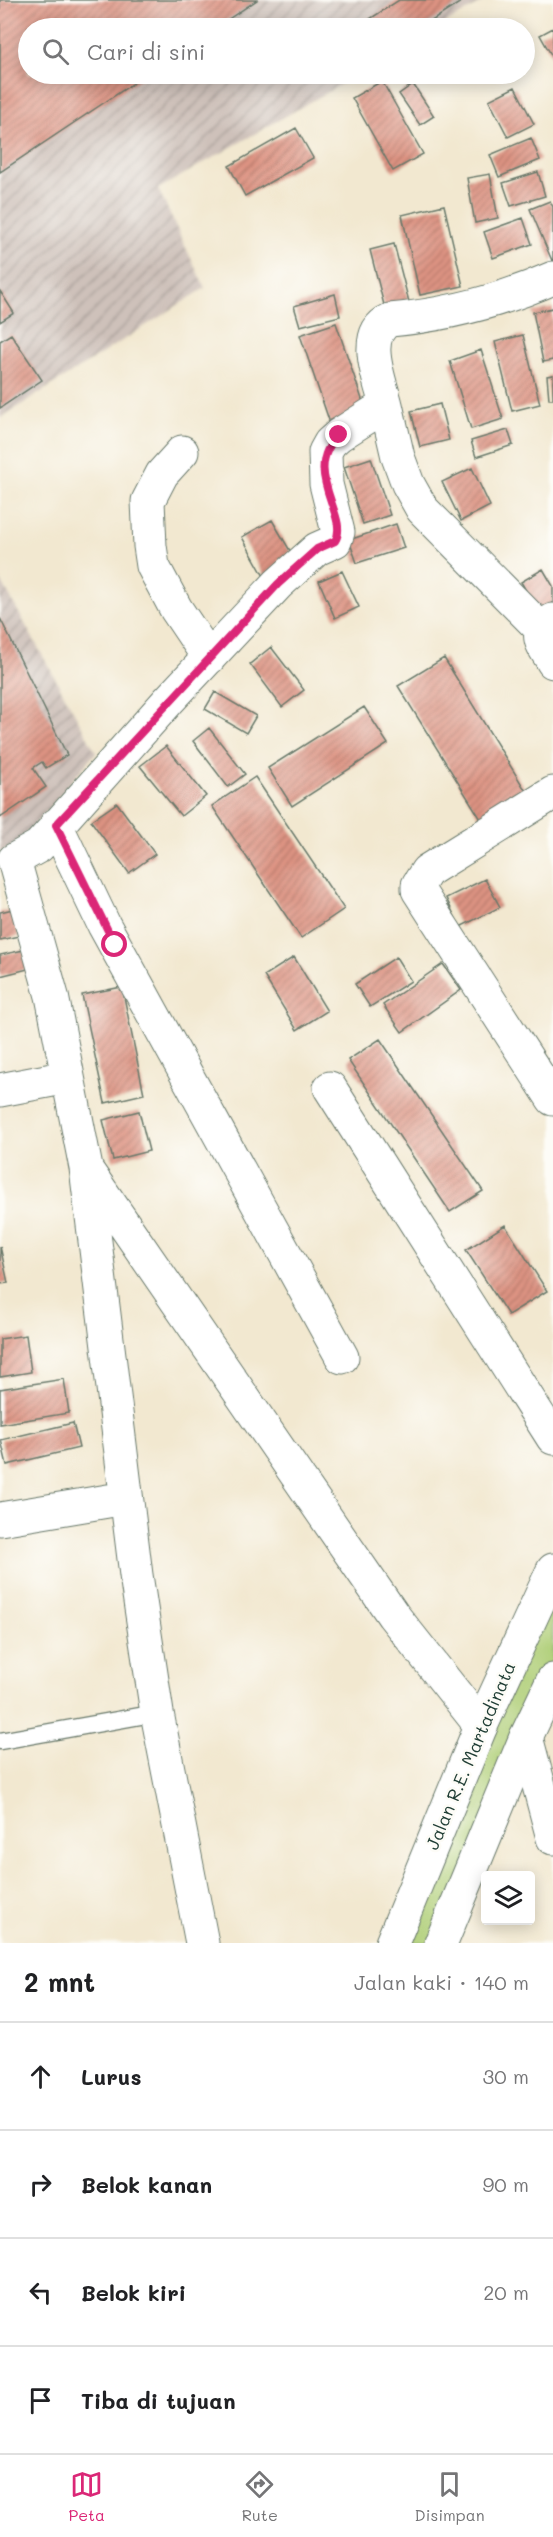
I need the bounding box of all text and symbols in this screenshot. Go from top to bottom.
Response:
search box [18,18,535,84]
icon: search [39,35,72,68]
text: Cari di sini [87,37,205,66]
route end [325,421,351,447]
route start [101,931,127,957]
street label: Jalan R.E. Martadinata [420,1658,521,1853]
map controls [481,1871,535,1925]
button: layers [481,1871,535,1925]
text: 2 mnt [24,1965,95,1999]
text: Jalan kaki · 140 m [354,1969,529,1995]
icon: ahead [24,2060,57,2093]
text: Lurus [81,2062,142,2091]
text: 30 m [483,2063,529,2089]
icon: right [24,2168,57,2201]
text: Belok kanan [81,2170,212,2199]
text: 90 m [483,2171,529,2197]
icon: left [24,2276,57,2309]
text: Belok kiri [81,2278,186,2307]
text: 20 m [483,2279,529,2305]
icon: arrive [24,2384,57,2417]
text: Tiba di tujuan [81,2386,236,2415]
tab: Peta [68,2468,105,2525]
tab: Rute [242,2468,278,2525]
tab: Disimpan [415,2468,485,2525]

